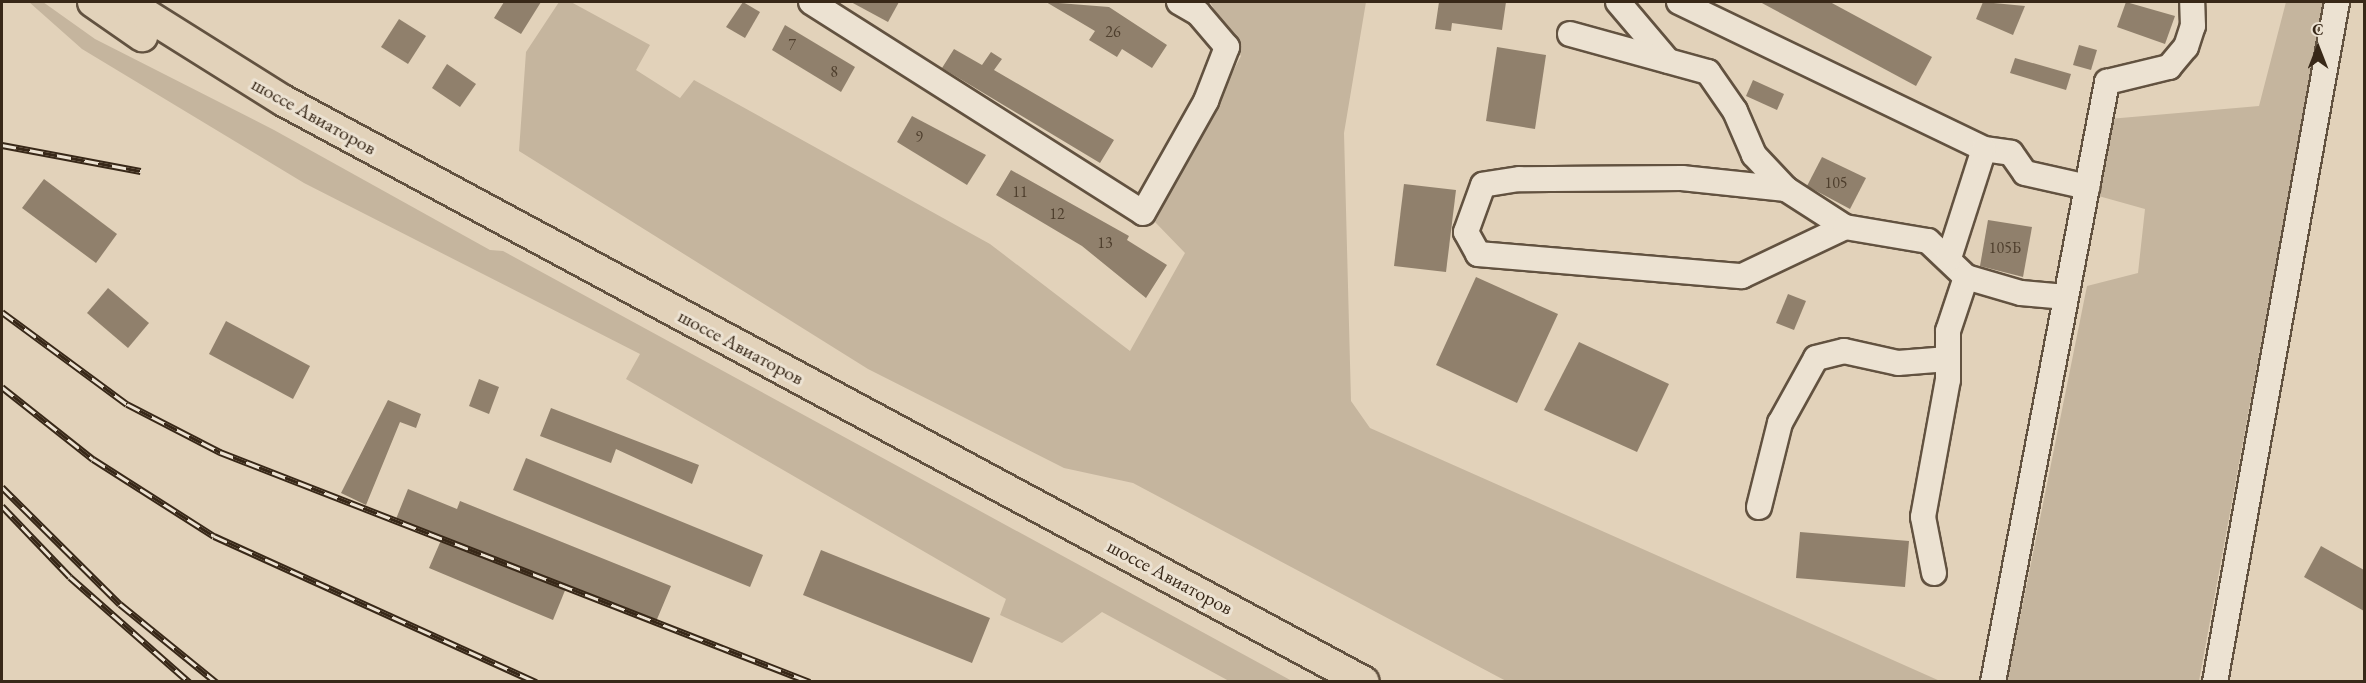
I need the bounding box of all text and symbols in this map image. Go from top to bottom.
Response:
north arrow [2288,18,2348,78]
text: С [2312,19,2324,40]
house number: 26 [1105,22,1121,42]
house number: 7 [788,35,796,55]
house number: 8 [830,62,838,82]
street label: шоссе Авиаторов [248,72,380,160]
house number: 9 [915,127,923,147]
house number: 105 [1824,173,1848,193]
house number: 11 [1012,182,1028,202]
house number: 12 [1049,204,1065,224]
house number: 13 [1097,233,1113,253]
house number: 105Б [1989,238,2021,258]
street label: шоссе Авиаторов [674,304,808,390]
street label: шоссе Авиаторов [1103,534,1237,620]

